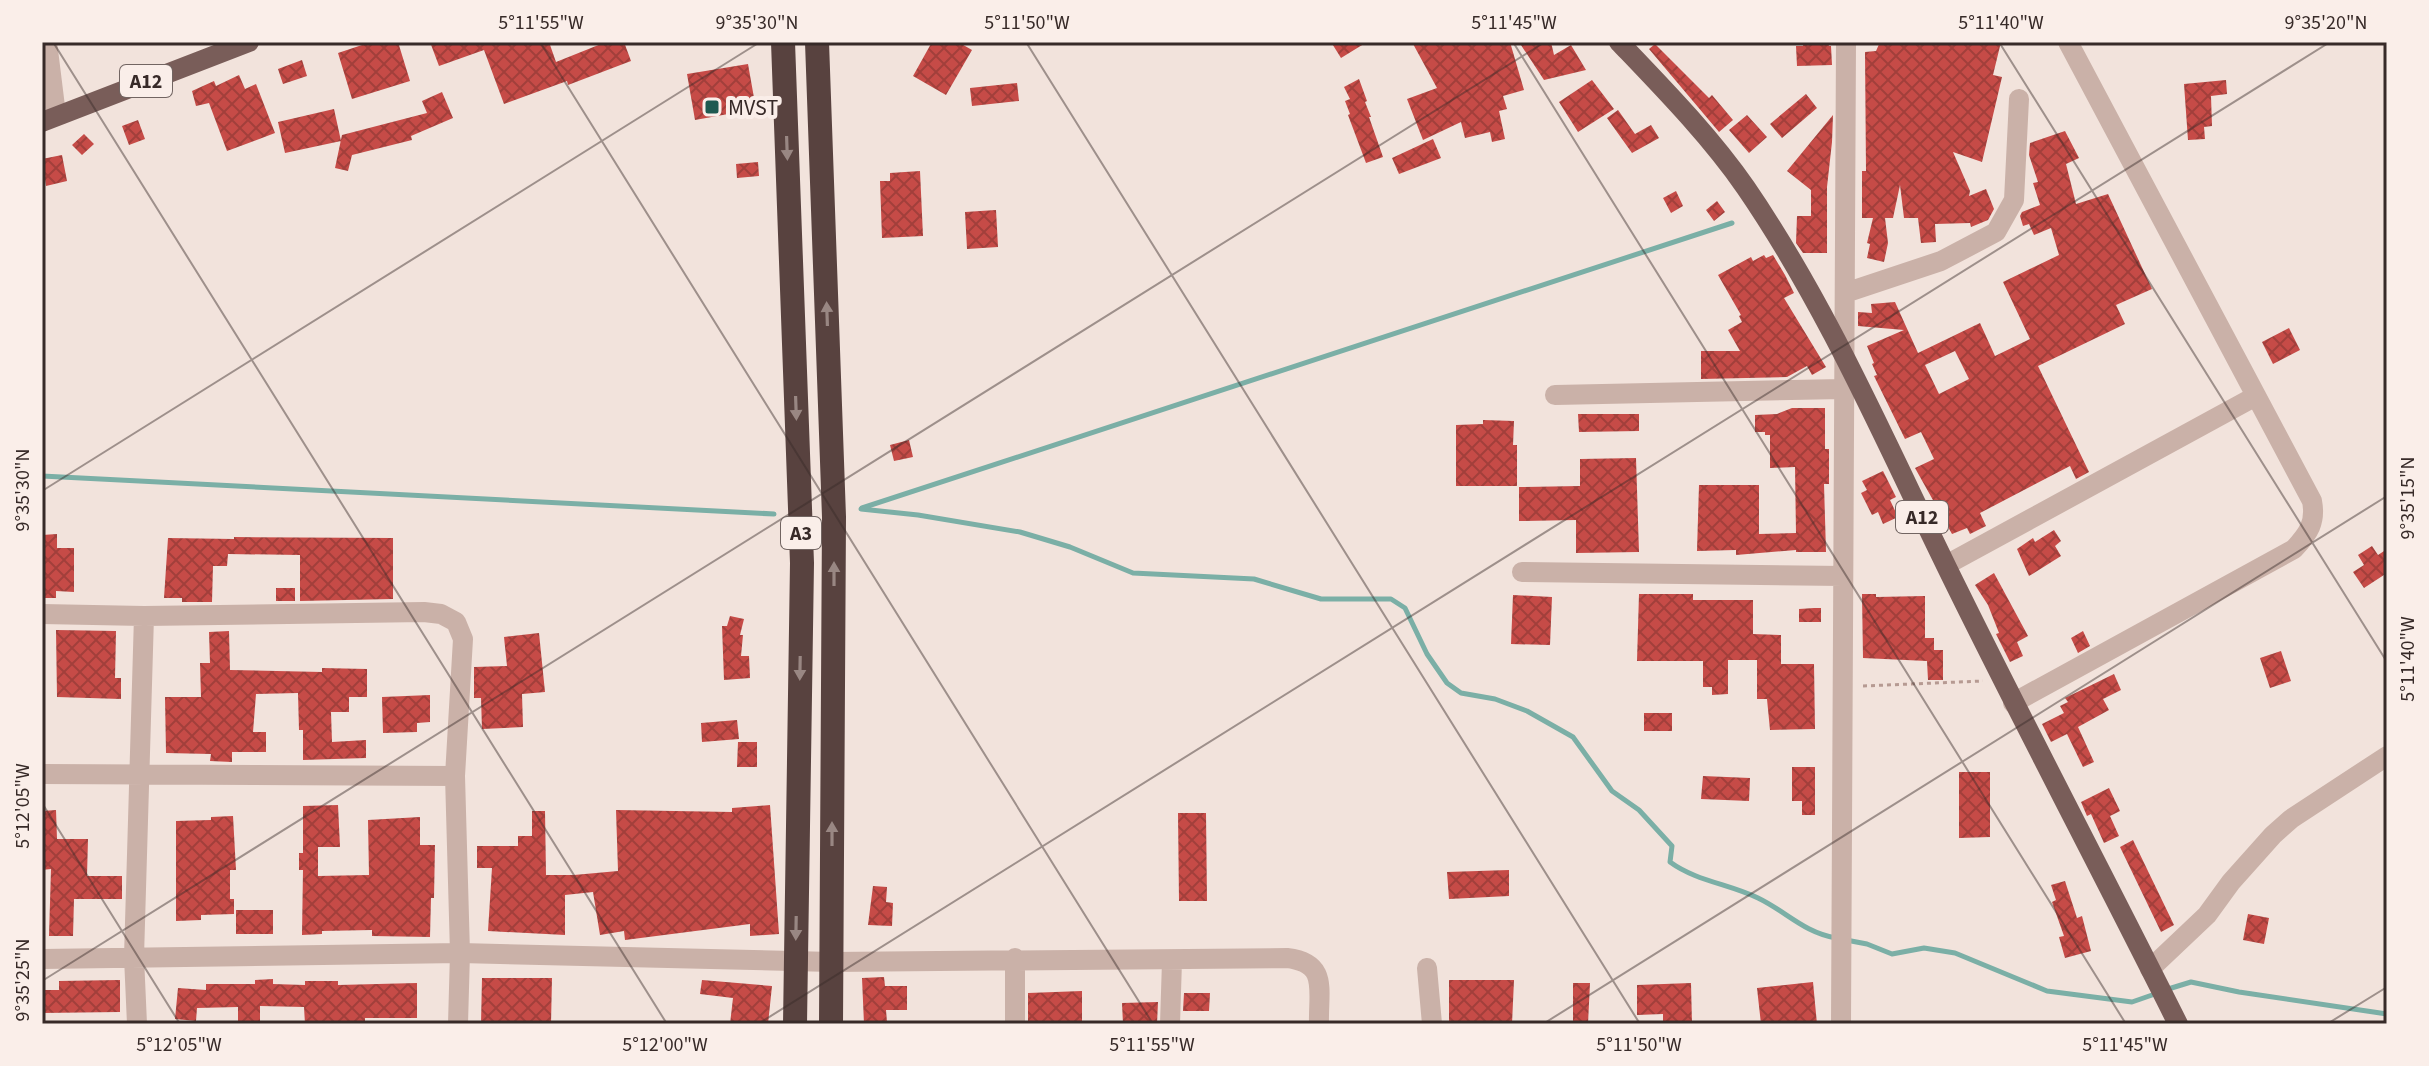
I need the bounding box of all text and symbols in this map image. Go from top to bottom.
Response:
text: 5°11'55"W [498,9,584,37]
text: 9°35'30"N [716,9,798,37]
text: 5°11'50"W [984,9,1070,37]
text: 5°11'45"W [1471,9,1557,37]
text: 5°11'40"W [1958,9,2044,37]
text: 9°35'20"N [2285,9,2367,37]
road number: A12 [120,65,172,97]
place label: MVST [728,92,778,124]
marker: MVST [703,98,721,116]
one-way arrow [781,136,794,161]
one-way arrow [820,301,833,326]
one-way arrow [790,396,803,421]
text: 9°35'30"N [9,449,37,531]
text: 9°35'15"N [2394,457,2422,539]
road number: A12 [1896,501,1948,533]
road number: A3 [781,517,821,549]
one-way arrow [827,561,840,586]
text: 5°11'40"W [2394,616,2422,702]
one-way arrow [794,656,806,681]
text: 5°12'05"W [9,763,37,849]
one-way arrow [826,821,838,846]
one-way arrow [790,916,803,941]
text: 9°35'25"N [9,939,37,1021]
text: 5°12'05"W [136,1031,222,1059]
text: 5°12'00"W [622,1031,708,1059]
text: 5°11'55"W [1109,1031,1195,1059]
text: 5°11'50"W [1596,1031,1682,1059]
text: 5°11'45"W [2082,1031,2168,1059]

